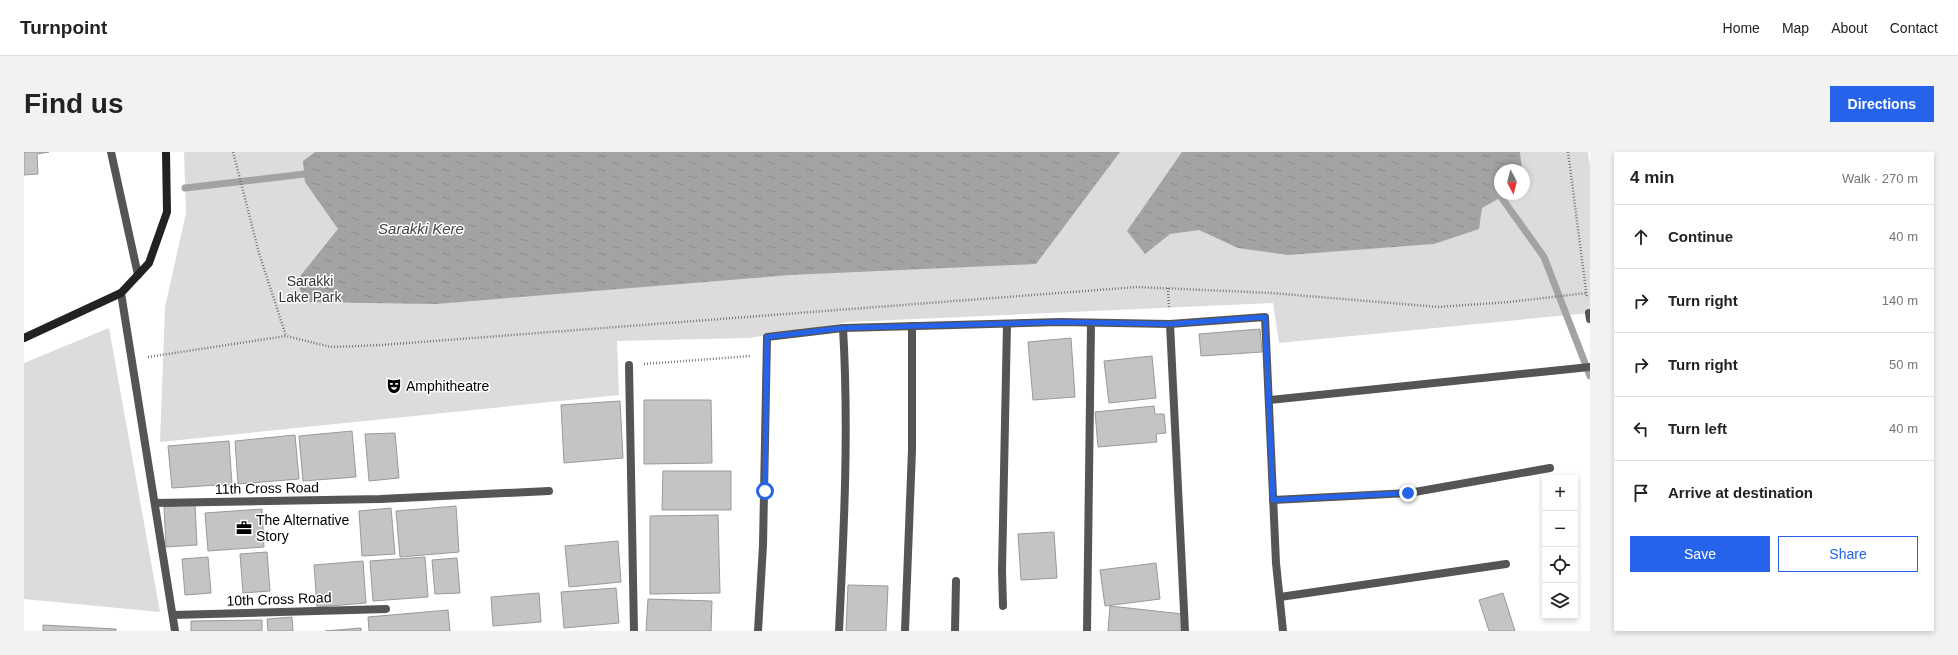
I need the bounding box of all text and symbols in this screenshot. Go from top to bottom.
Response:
text: Turnpoint [20,17,107,38]
text: Home [1723,20,1760,36]
text: Map [1782,20,1809,36]
text: About [1831,20,1868,36]
text: Contact [1890,20,1938,36]
button: Directions [1830,86,1934,122]
text: Find us [24,88,124,119]
north arrow [1494,164,1530,200]
text: 4 min [1630,168,1674,187]
text: Walk · 270 m [1842,171,1918,186]
water label: Sarakki Kere [378,220,464,237]
icon: ahead [1630,226,1652,248]
text: Continue [1668,228,1733,245]
text: 40 m [1889,229,1918,244]
park label: Sarakki Lake Park [278,273,343,305]
icon: right [1630,290,1652,312]
text: Turn right [1668,292,1738,309]
text: 140 m [1882,293,1918,308]
icon: right [1630,354,1652,376]
text: Turn right [1668,356,1738,373]
text: 50 m [1889,357,1918,372]
theatre icon: Amphitheatre [385,377,403,395]
place label: Amphitheatre [406,378,489,394]
icon: left [1630,418,1652,440]
text: Turn left [1668,420,1727,437]
text: 40 m [1889,421,1918,436]
map controls [1542,475,1578,619]
button: + [1542,475,1578,511]
street label: 11th Cross Road [215,479,319,497]
route start [756,482,774,500]
icon: arrive [1630,482,1652,504]
route end [1399,484,1417,502]
text: Arrive at destination [1668,484,1813,501]
button: − [1542,511,1578,547]
place label: The Alternative Story [256,512,350,544]
office icon: The Alternative Story [235,519,253,537]
button: Save [1630,536,1770,572]
button: Share [1778,536,1918,572]
button: locate [1542,547,1578,583]
button: layers [1542,583,1578,619]
street label: 10th Cross Road [226,589,332,609]

